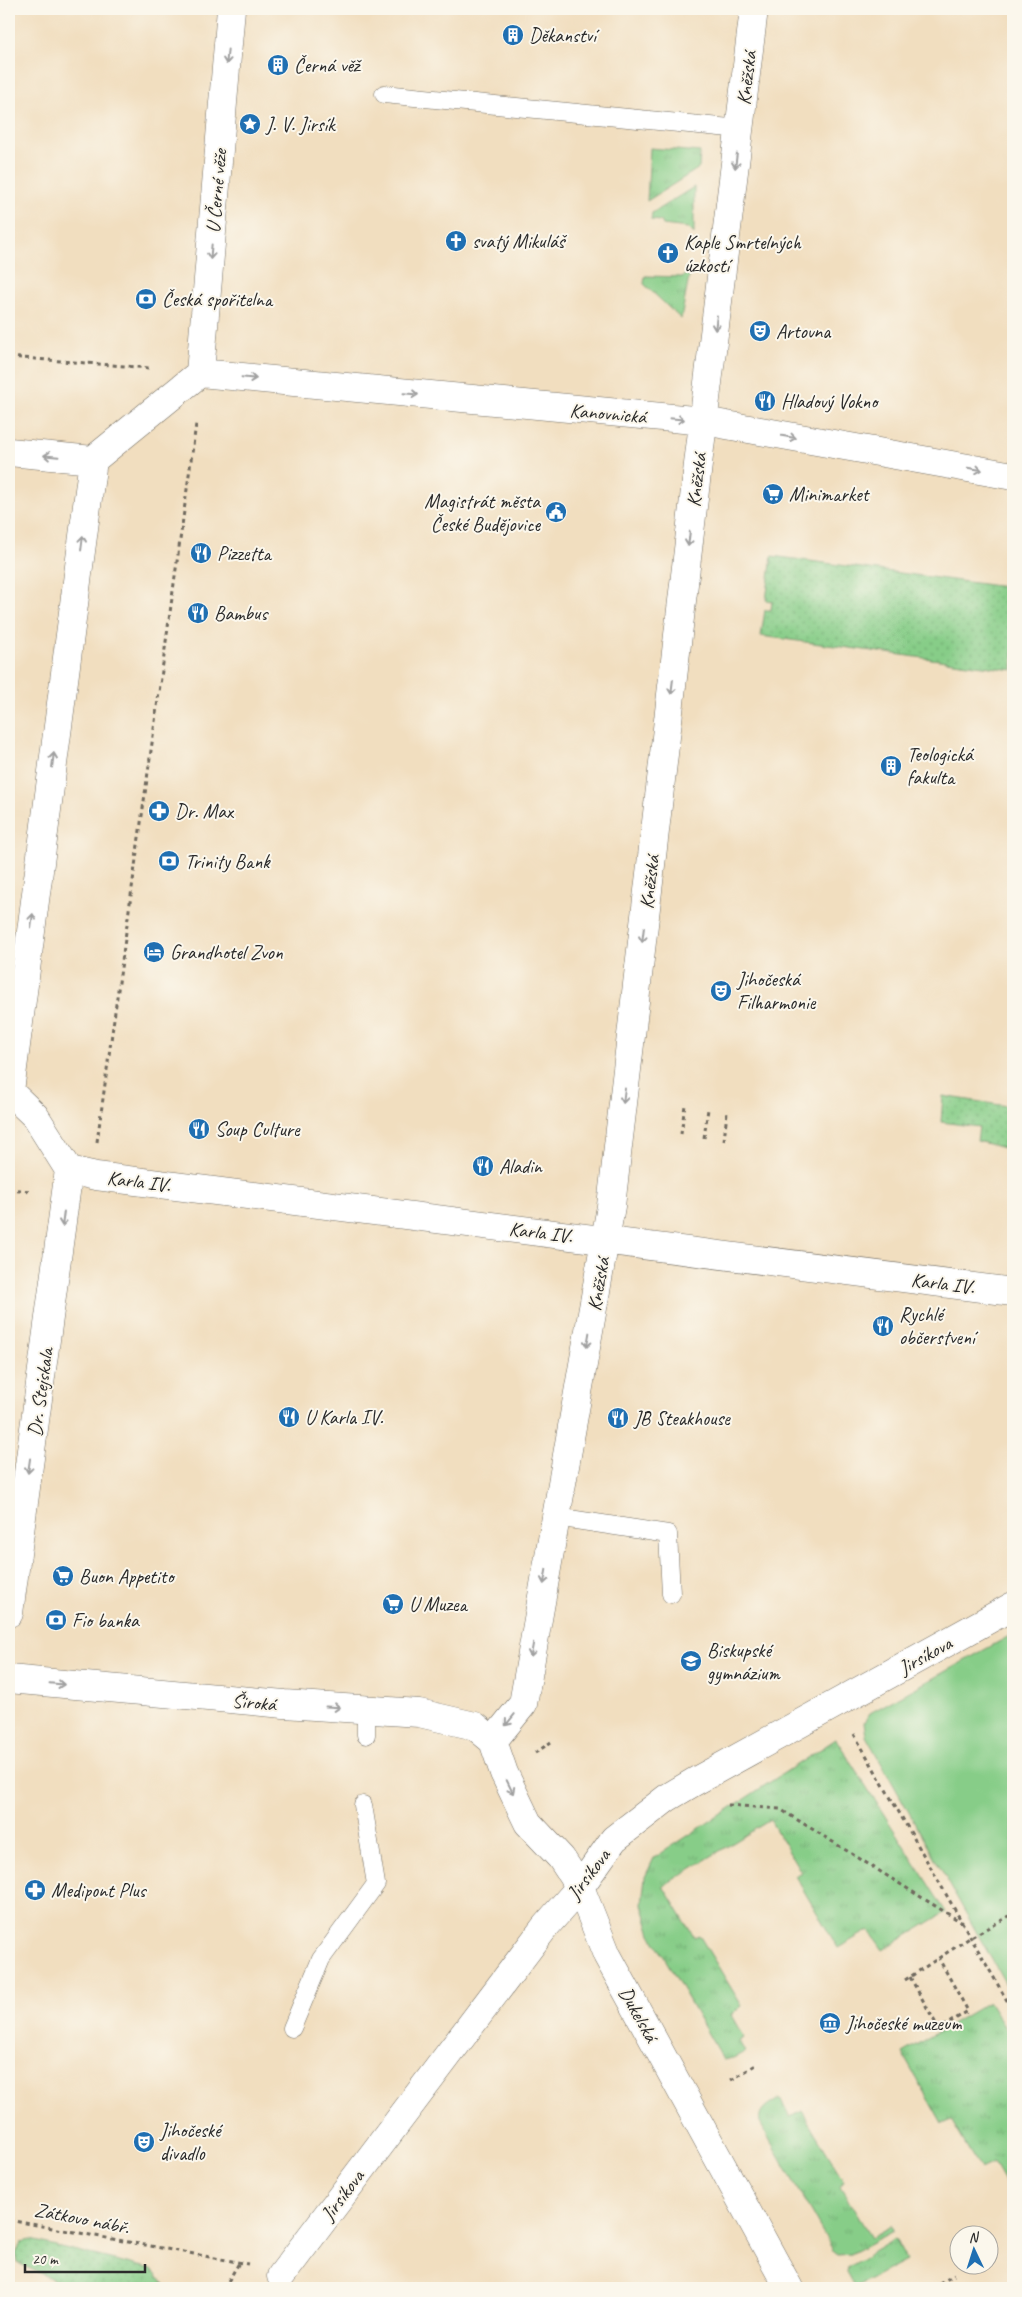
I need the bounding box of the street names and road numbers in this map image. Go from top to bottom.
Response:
street label: Kněžská [731,48,762,106]
street label: U Černé věže [200,147,233,234]
street label: Kanovnická [569,398,649,429]
street label: Kněžská [681,450,712,508]
street label: Kněžská [634,852,665,910]
street label: Karla IV. [106,1165,172,1198]
street label: Karla IV. [508,1216,574,1249]
street label: Kněžská [582,1253,616,1313]
street label: Karla IV. [910,1267,976,1300]
street label: Dr. Stejskala [22,1345,59,1438]
street label: Jirsíkova [893,1630,958,1681]
street label: Široká [231,1688,279,1717]
street label: Jirsíkova [561,1842,617,1905]
street label: Dukelská [613,1982,665,2048]
street label: Jirsíkova [315,2163,371,2226]
street label: Zátkovo nábř. [32,2197,132,2240]

